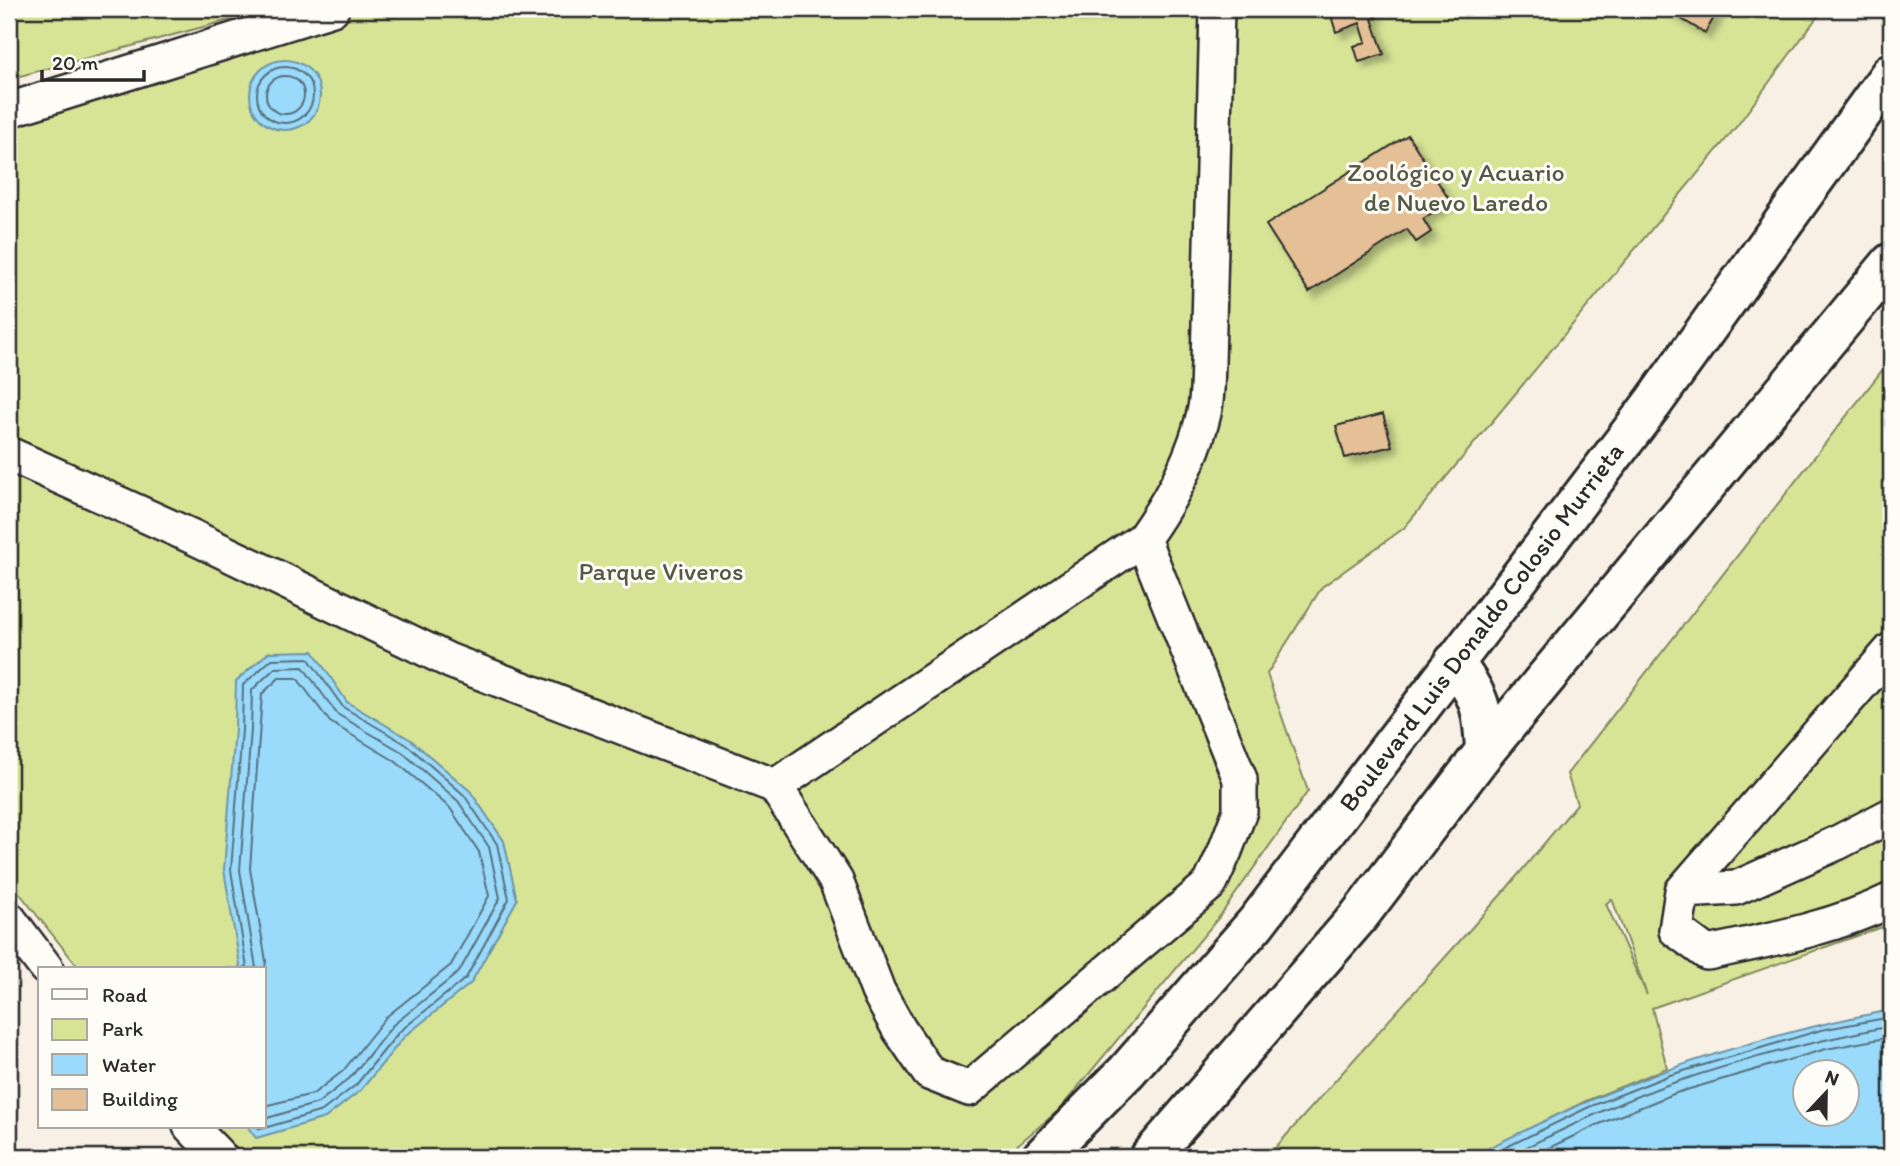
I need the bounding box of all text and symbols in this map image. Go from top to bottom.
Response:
scale bar [42,38,144,82]
text: 20 m [52,50,99,75]
park label: Zoológico y Acuario de Nuevo Laredo [1347,156,1565,218]
street label: Boulevard Luis Donaldo Colosio Murrieta [1332,436,1630,818]
park label: Parque Viveros [578,555,744,587]
legend [38,967,266,1128]
text: Road [102,982,148,1007]
text: Park [102,1016,144,1041]
text: Water [102,1052,156,1077]
north arrow [1792,1058,1862,1128]
text: N [1822,1065,1842,1091]
text: Building [102,1086,178,1111]

